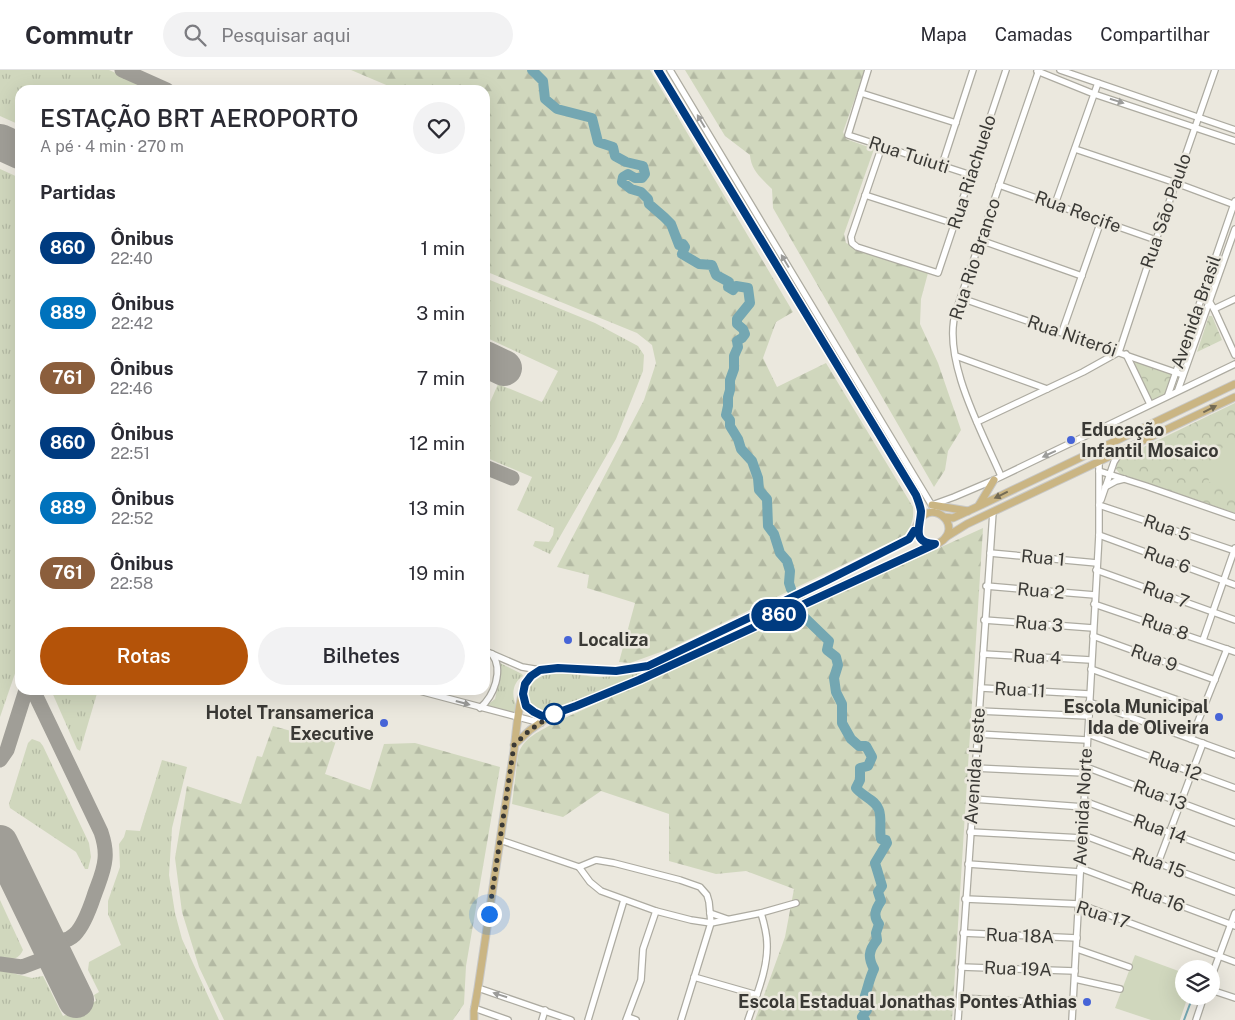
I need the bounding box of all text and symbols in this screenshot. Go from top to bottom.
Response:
search box [163,12,513,57]
text: Commutr [25,21,133,49]
icon: search [181,21,209,49]
text: Pesquisar aqui [221,24,351,46]
text: Mapa [920,24,967,45]
text: Camadas [995,24,1072,45]
text: Compartilhar [1100,24,1210,45]
one-way arrow [1110,97,1125,105]
button: heart [413,102,465,154]
text: ESTAÇÃO BRT AEROPORTO [40,104,358,132]
street label: Rua Riachuelo [943,112,1000,232]
one-way arrow [697,115,706,128]
street label: Rua Tuiuti [866,132,952,177]
text: A pé · 4 min · 270 m [40,137,184,156]
street label: Rua São Paulo [1136,151,1195,271]
text: Partidas [40,181,116,203]
street label: Rua Recife [1032,186,1124,237]
street label: Rua Rio Branco [945,195,1004,322]
text: Ônibus [110,227,174,249]
text: 860 [50,237,85,258]
text: 1 min [420,237,465,259]
text: 22:40 [110,249,153,268]
street label: Avenida Brasil [1166,252,1225,371]
one-way arrow [781,254,790,267]
text: Ônibus [111,292,174,314]
text: 889 [50,302,86,323]
text: 3 min [416,302,465,324]
street label: Rua Niterói [1025,310,1120,361]
text: 22:42 [111,314,153,333]
text: Ônibus [110,357,173,379]
text: 761 [52,367,83,388]
text: 7 min [417,367,465,389]
text: 22:46 [110,379,153,398]
one-way arrow [1203,405,1217,413]
place label: Educação Infantil Mosaico [1081,419,1219,461]
text: Ônibus [110,422,174,444]
text: 860 [50,432,85,453]
text: 12 min [409,432,465,454]
marker: Educação Infantil Mosaico [1065,434,1077,446]
text: 22:51 [110,444,150,463]
one-way arrow [1042,450,1056,458]
text: Ônibus [111,487,174,509]
one-way arrow [994,491,1008,499]
text: 889 [50,497,86,518]
text: 13 min [408,497,465,519]
text: 22:52 [111,509,153,528]
street label: Rua 5 [1141,510,1193,545]
street label: Rua 6 [1141,541,1193,578]
street label: Rua 1 [1020,545,1066,570]
text: Ônibus [110,552,173,574]
text: 761 [52,562,83,583]
text: 19 min [409,562,465,584]
text: 22:58 [110,574,153,593]
street label: Rua 7 [1140,577,1192,613]
street label: Rua 2 [1016,578,1066,603]
line badge: 860 [750,599,808,631]
text: 860 [761,604,797,625]
street label: Rua 8 [1139,609,1191,644]
street label: Rua 3 [1014,611,1064,636]
button: Rotas [40,627,248,685]
button: Bilhetes [258,627,465,685]
place label: Localiza [578,629,649,650]
marker: Localiza [562,634,574,646]
street label: Rua 9 [1128,639,1180,676]
street label: Rua 4 [1012,645,1062,668]
street label: Rua 11 [994,678,1046,701]
place label: Escola Municipal Ida de Oliveira [1064,696,1209,738]
one-way arrow [455,699,470,707]
place label: Hotel Transamerica Executive [206,702,374,744]
unlabelled marker [543,703,565,725]
street label: Avenida Leste [960,707,989,825]
marker: Escola Municipal Ida de Oliveira [1213,711,1225,723]
marker: Hotel Transamerica Executive [378,717,390,729]
street label: Rua 12 [1146,746,1205,785]
street label: Avenida Norte [1069,747,1096,866]
street label: Rua 13 [1131,775,1190,814]
street label: Rua 14 [1131,809,1190,848]
street label: Rua 15 [1129,843,1189,882]
street label: Rua 16 [1129,877,1188,916]
street label: Rua 17 [1074,896,1133,933]
your location [477,902,502,927]
street label: Rua 18A [985,924,1055,947]
street label: Rua 19A [984,957,1053,980]
map controls [1175,960,1220,1005]
button: layers [1175,960,1220,1005]
one-way arrow [492,991,507,999]
place label: Escola Estadual Jonathas Pontes Athias [738,991,1077,1012]
marker: Escola Estadual Jonathas Pontes Athias [1081,996,1093,1008]

